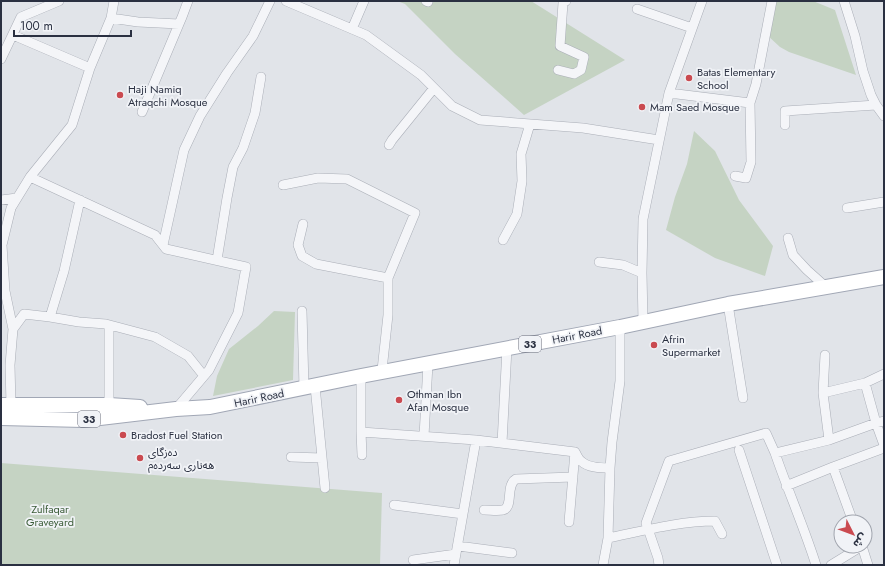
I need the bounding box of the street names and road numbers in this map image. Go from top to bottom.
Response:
street label: Harir Road [551,322,603,348]
road number: 33 [519,336,541,352]
street label: Harir Road [233,385,285,411]
road number: 33 [78,411,100,427]

